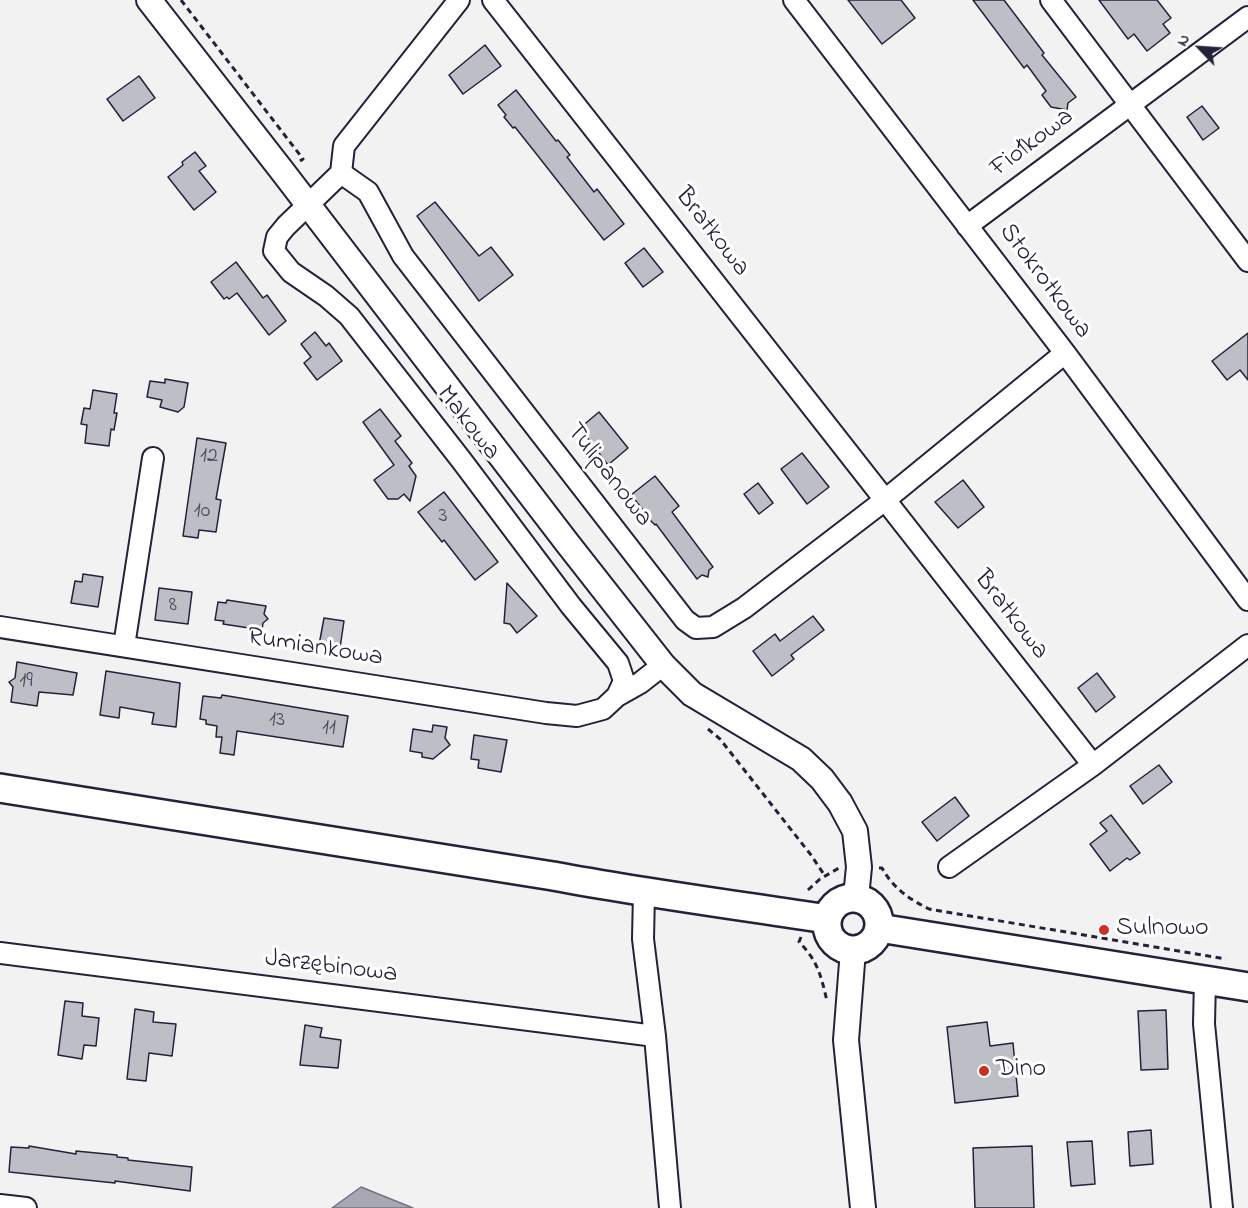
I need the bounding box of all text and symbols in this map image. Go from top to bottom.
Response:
north arrow [1170,18,1230,78]
text: N [1171,30,1197,50]
street label: Fiołkowa [985,103,1081,185]
street label: Bratkowa [667,182,755,284]
street label: Stokrotkowa [991,218,1097,346]
street label: Makowa [428,381,506,467]
street label: Tulipanowa [558,418,658,534]
house number: 12 [200,444,218,470]
house number: 10 [194,499,210,525]
house number: 3 [438,504,448,530]
street label: Bratkowa [966,565,1054,667]
house number: 8 [169,593,177,619]
street label: Rumiankowa [245,623,385,675]
house number: 19 [19,669,33,695]
house number: 13 [269,708,285,734]
house number: 11 [322,716,336,742]
place label: Sulnowo [1116,914,1209,946]
marker: Sulnowo [1097,923,1111,937]
street label: Jarzębinowa [263,944,399,992]
place label: Dino [996,1055,1046,1087]
marker: Dino [977,1064,991,1078]

